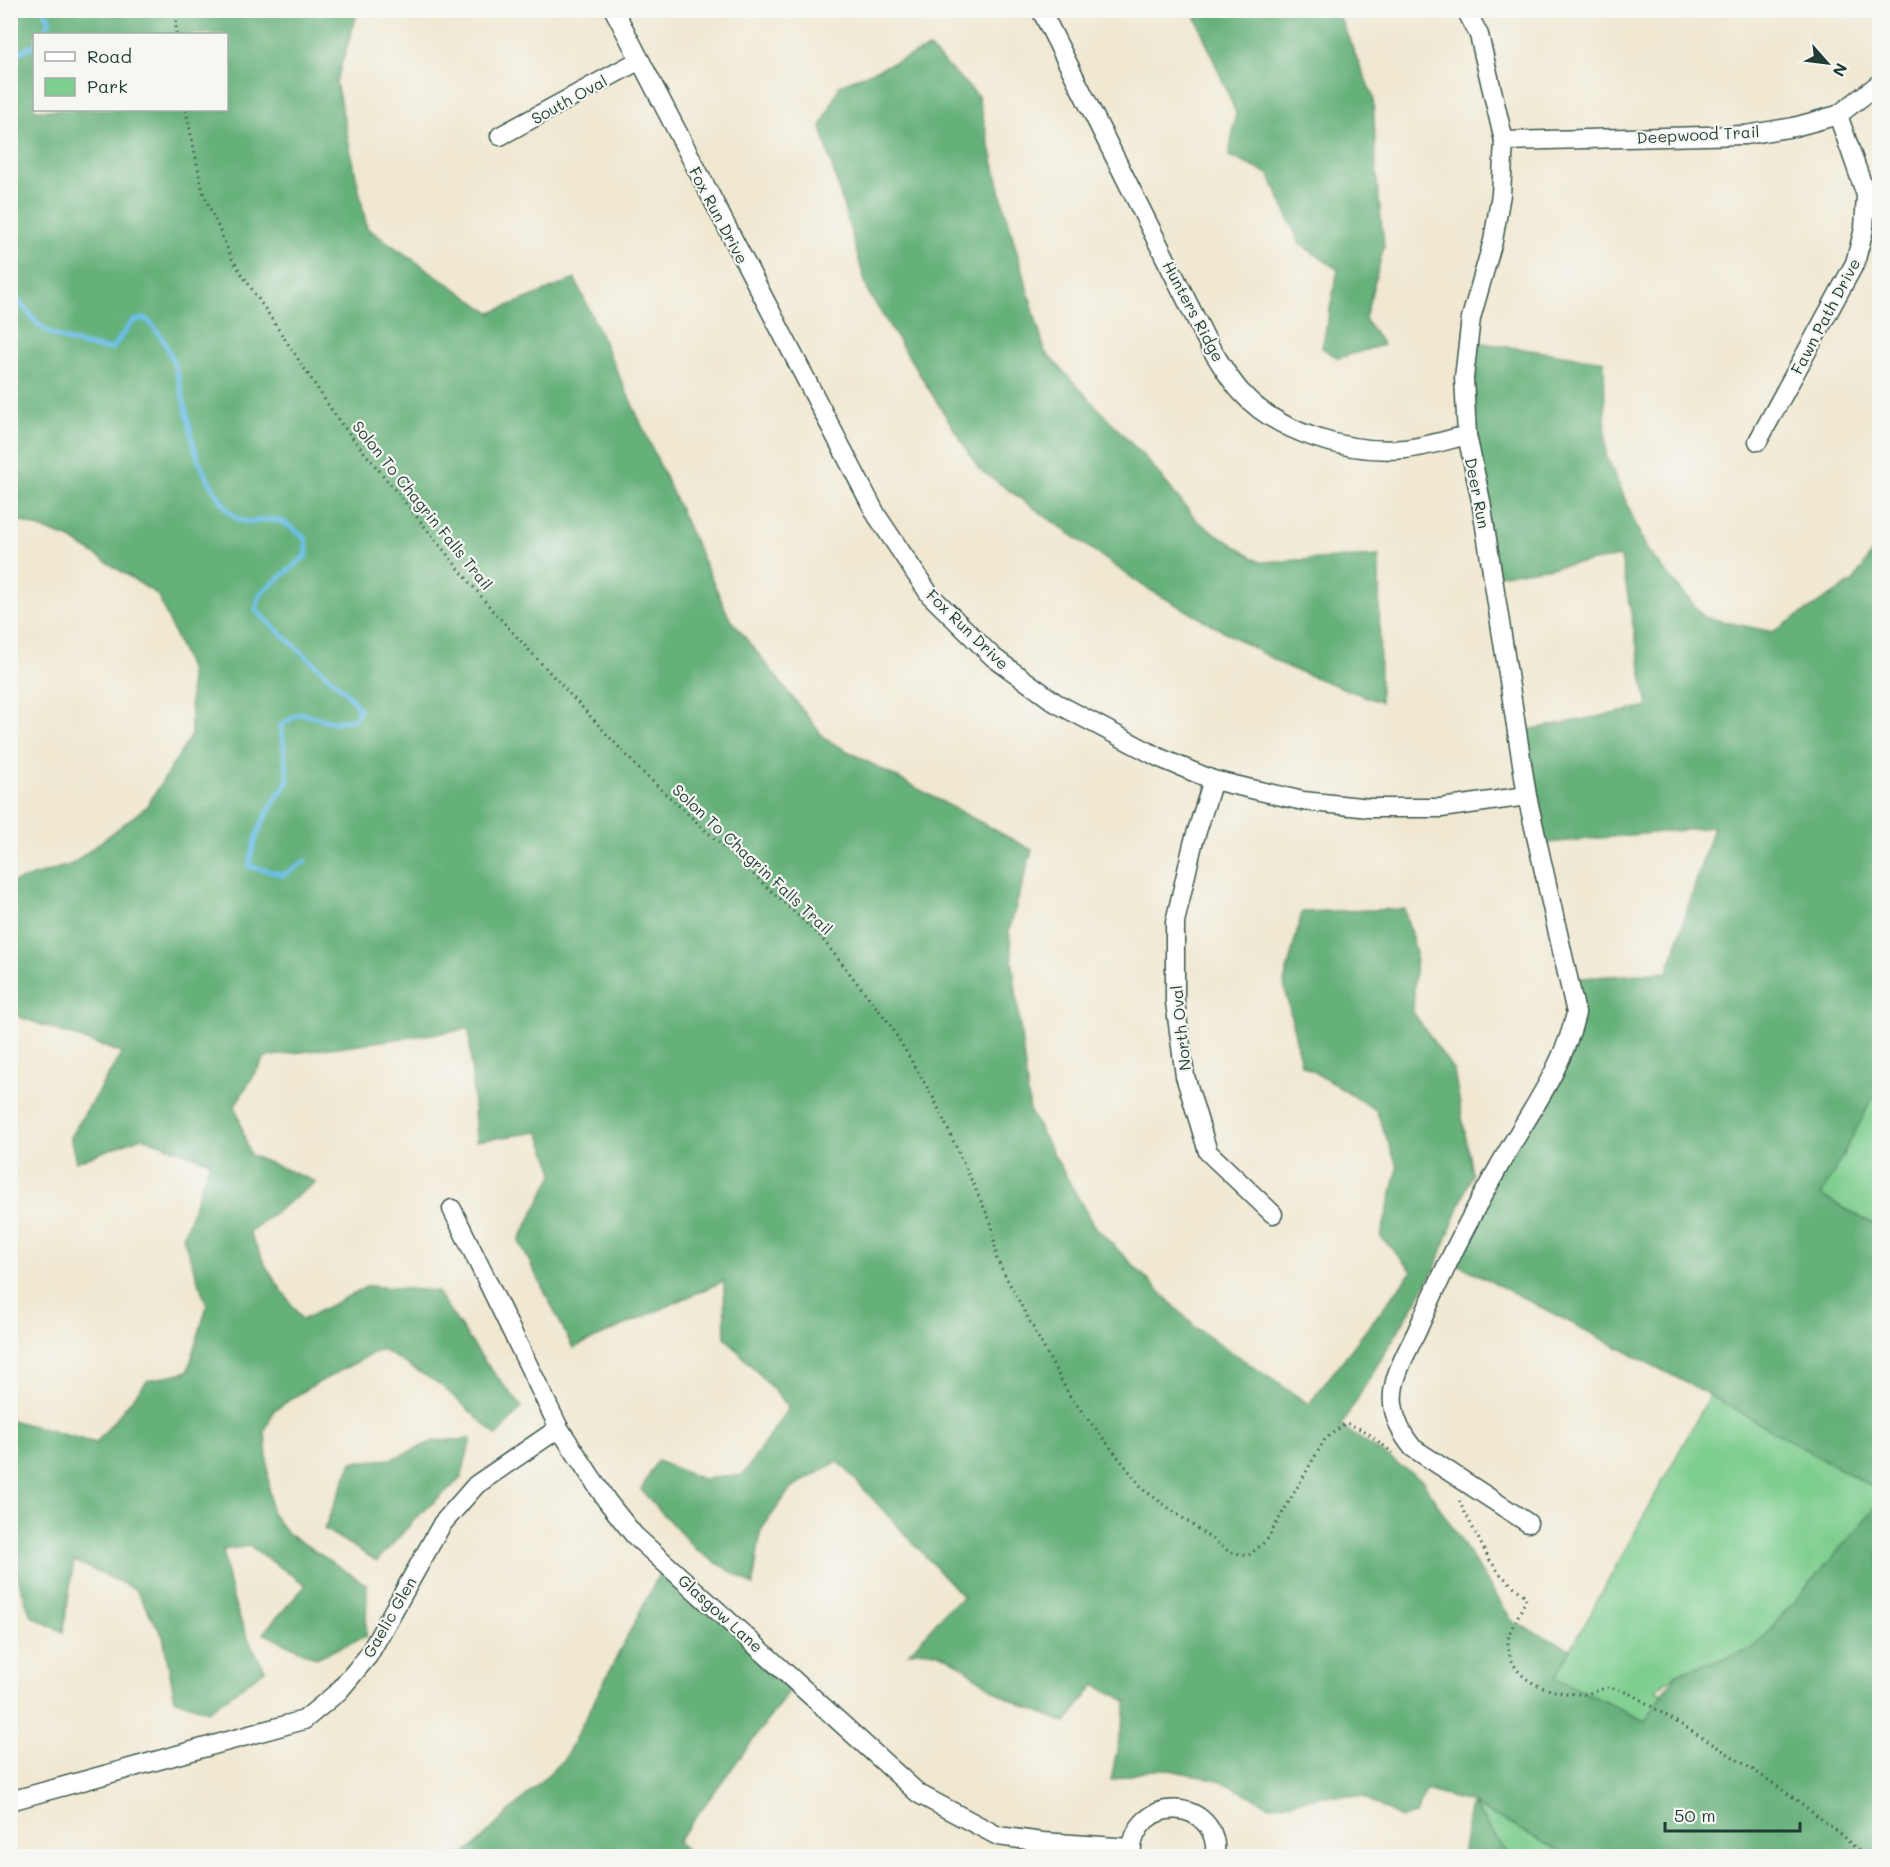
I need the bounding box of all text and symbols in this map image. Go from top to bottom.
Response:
legend [33,33,228,111]
north arrow [1797,33,1857,93]
text: Road [87,44,132,68]
text: N [1829,60,1853,81]
street label: South Oval [527,70,611,128]
text: Park [87,74,128,98]
street label: Deepwood Trail [1636,120,1760,148]
street label: Fox Run Drive [685,163,753,267]
street label: Fawn Path Drive [1786,254,1864,378]
street label: Hunters Ridge [1159,257,1229,365]
street label: Solon To Chagrin Falls Trail [348,416,498,594]
street label: Deer Run [1461,456,1495,530]
street label: Fox Run Drive [922,584,1014,674]
street label: Solon To Chagrin Falls Trail [668,779,838,939]
street label: North Oval [1165,984,1195,1072]
street label: Glasgow Lane [674,1569,768,1657]
street label: Gaelic Glen [357,1573,421,1661]
scale bar [1665,1795,1800,1833]
text: 50 m [1674,1803,1716,1827]

